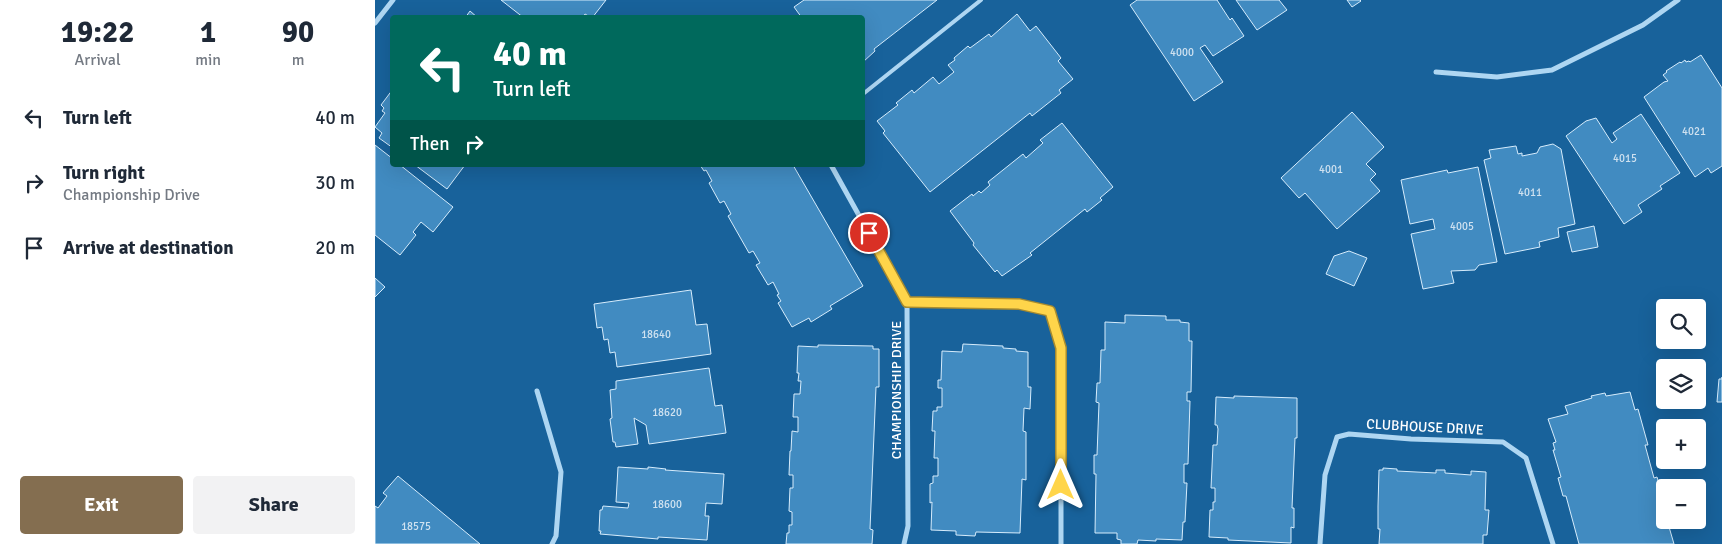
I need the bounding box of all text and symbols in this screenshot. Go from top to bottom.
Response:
text: 19:22 [61,14,134,51]
text: 1 [200,14,216,51]
text: 90 [282,14,314,51]
text: 40 m [493,32,567,75]
icon: left [410,35,475,100]
house number: 4000 [1170,46,1194,59]
text: Arrival [75,50,121,70]
text: min [195,50,221,70]
text: m [292,50,304,70]
text: Turn left [493,75,571,102]
icon: left [20,104,48,132]
text: Turn left [63,106,132,130]
text: 40 m [315,106,355,130]
house number: 4021 [1682,125,1706,138]
icon: right [460,130,488,158]
text: Then [410,132,450,156]
house number: 4015 [1613,152,1637,165]
text: Turn right [63,161,145,185]
house number: 4001 [1319,163,1343,176]
icon: right [20,169,48,197]
text: 30 m [315,171,355,195]
text: Championship Drive [63,185,200,205]
house number: 4011 [1518,186,1542,199]
pin [848,212,890,254]
icon: arrive [855,219,883,247]
house number: 4005 [1450,220,1474,233]
icon: arrive [20,234,48,262]
text: Arrive at destination [63,236,234,260]
text: 20 m [315,236,355,260]
map controls [1656,299,1706,529]
button: search [1656,299,1706,349]
street label: CHAMPIONSHIP DRIVE [888,321,905,459]
house number: 18640 [641,328,671,341]
button: layers [1656,359,1706,409]
house number: 18620 [652,406,682,419]
street label: CLUBHOUSE DRIVE [1366,415,1484,439]
button: + [1656,419,1706,469]
position arrow [1034,458,1086,510]
button: Exit [20,476,183,534]
button: Share [193,476,355,534]
button: − [1656,479,1706,529]
house number: 18600 [652,498,682,511]
house number: 18575 [401,520,431,533]

